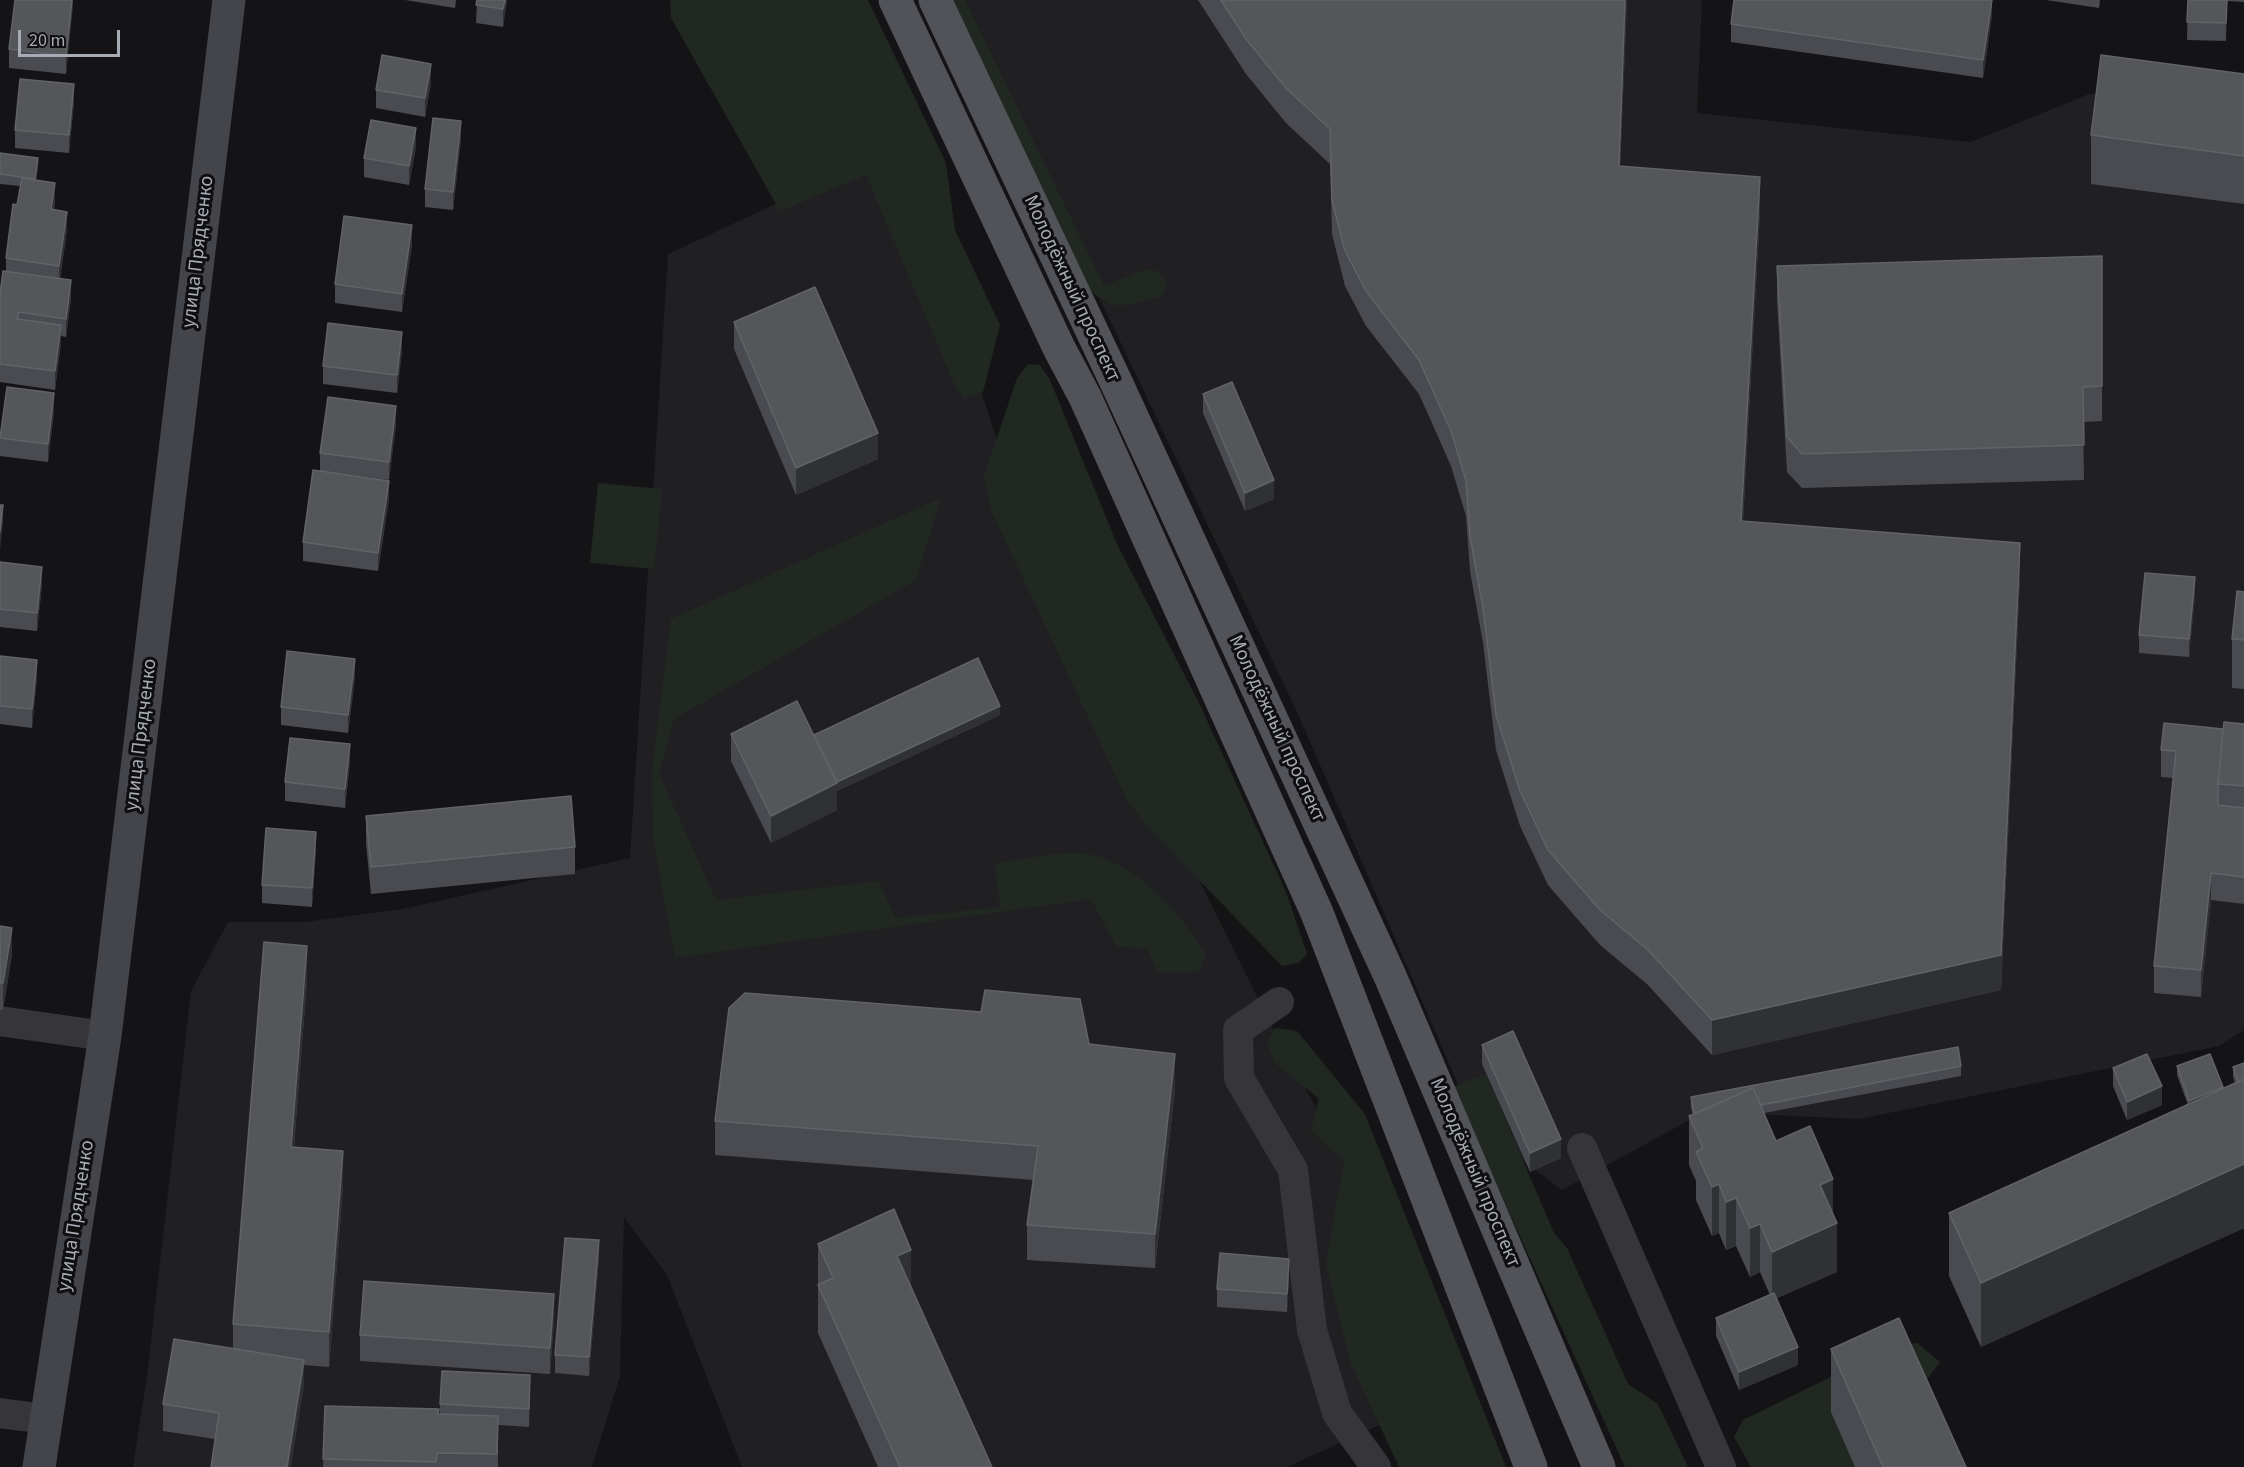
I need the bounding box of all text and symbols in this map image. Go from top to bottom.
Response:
scale bar [21,18,123,56]
text: 20 m [29,28,65,53]
street label: улица Прядченко [178,175,220,329]
street label: Молодёжный проспект [1017,192,1125,386]
street label: Молодёжный проспект [1222,632,1330,826]
street label: улица Прядченко [121,658,163,812]
street label: Молодёжный проспект [1423,1075,1525,1271]
street label: улица Прядченко [53,1139,101,1293]

